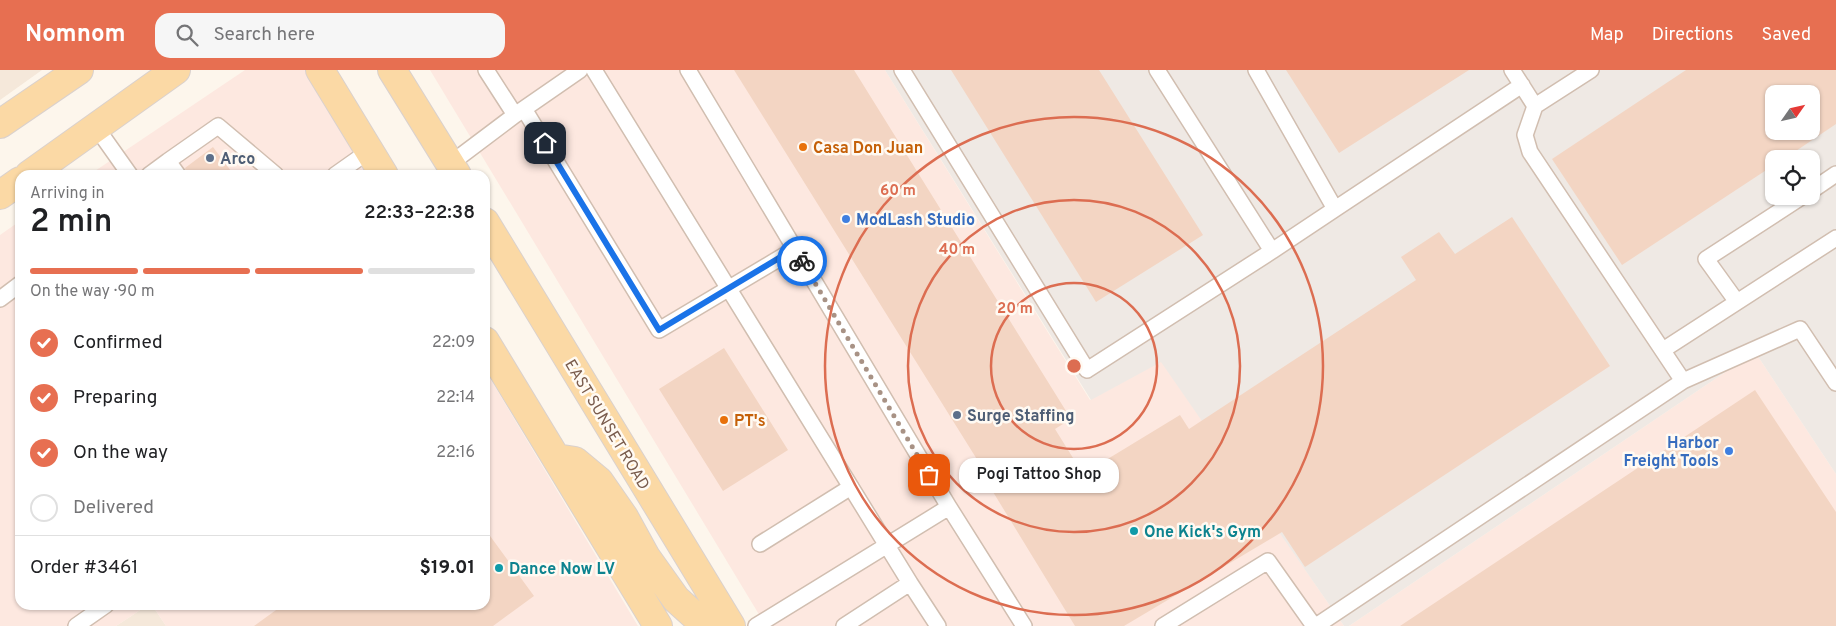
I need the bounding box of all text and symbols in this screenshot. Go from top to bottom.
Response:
search box [155,13,505,58]
text: Nomnom [25,20,125,50]
icon: search [173,21,201,49]
text: Search here [213,23,315,47]
text: Map [1590,24,1624,47]
text: Directions [1652,24,1734,47]
text: Saved [1762,24,1811,47]
north arrow [1765,85,1820,140]
map controls [1765,85,1820,205]
pin [524,122,566,164]
icon: home [531,129,559,157]
place label: Casa Don Juan [813,139,923,159]
marker: Casa Don Juan [797,141,809,153]
place label: Arco [220,150,255,170]
button: locate [1765,150,1820,205]
marker: Arco [204,152,216,164]
text: 60 m [880,182,916,201]
text: Arriving in [30,184,105,204]
text: 22:33–22:38 [364,201,475,225]
text: 2 min [30,203,112,243]
place label: ModLash Studio [856,211,975,231]
marker: ModLash Studio [840,213,852,225]
courier [777,236,827,286]
text: 40 m [939,241,975,260]
icon: bike [788,247,816,275]
text: On the way · 90 m [30,282,155,302]
text: 20 m [997,300,1033,319]
icon: check [30,329,58,357]
text: Confirmed [73,331,163,355]
text: 22:09 [432,333,475,353]
street label: EAST SUNSET ROAD [559,356,653,494]
centre of rings [1065,357,1083,375]
icon: check [30,384,58,412]
text: Preparing [73,386,157,410]
text: 22:14 [436,388,475,408]
place label: Surge Staffing [967,407,1074,427]
marker: Surge Staffing [951,409,963,421]
place label: PT's [734,412,766,432]
marker: PT's [718,414,730,426]
place label: Harbor Freight Tools [1624,434,1719,472]
icon: check [30,439,58,467]
text: On the way [73,441,168,465]
text: 22:16 [436,443,475,463]
marker: Harbor Freight Tools [1723,445,1735,457]
pin [908,454,950,496]
callout: Pogi Tattoo Shop [959,458,1119,492]
icon: bag [915,461,943,489]
text: Pogi Tattoo Shop [976,465,1102,485]
text: Delivered [73,496,154,520]
place label: One Kick's Gym [1144,523,1261,543]
marker: One Kick's Gym [1128,525,1140,537]
text: Order #3461 [30,556,138,580]
text: $19.01 [420,556,475,580]
place label: Dance Now LV [509,560,615,580]
marker: Dance Now LV [493,562,505,574]

